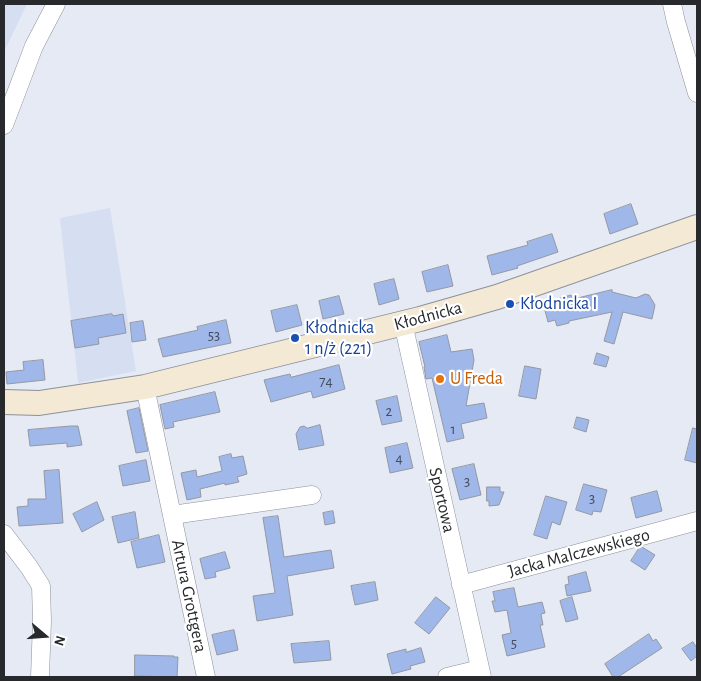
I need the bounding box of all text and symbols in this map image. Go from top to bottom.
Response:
place label: Kłodnicka I [520,293,597,315]
street label: Kłodnicka [392,297,464,335]
marker: Kłodnicka I [504,298,516,310]
place label: Kłodnicka 1 n/ż (221) [305,317,374,359]
house number: 53 [208,326,220,344]
marker: Kłodnicka 1 n/ż (221) [289,332,301,344]
place label: U Freda [450,368,503,390]
house number: 74 [319,372,333,390]
marker: U Freda [434,373,446,385]
house number: 2 [386,402,392,420]
house number: 1 [450,420,456,438]
house number: 4 [395,449,403,467]
street label: Sportowa [424,465,460,535]
house number: 3 [464,472,470,490]
house number: 3 [589,489,595,507]
street label: Jacka Malczewskiego [506,524,652,582]
street label: Artura Grottgera [166,538,212,654]
north arrow [20,611,70,661]
text: N [51,634,67,647]
house number: 5 [511,634,517,652]

